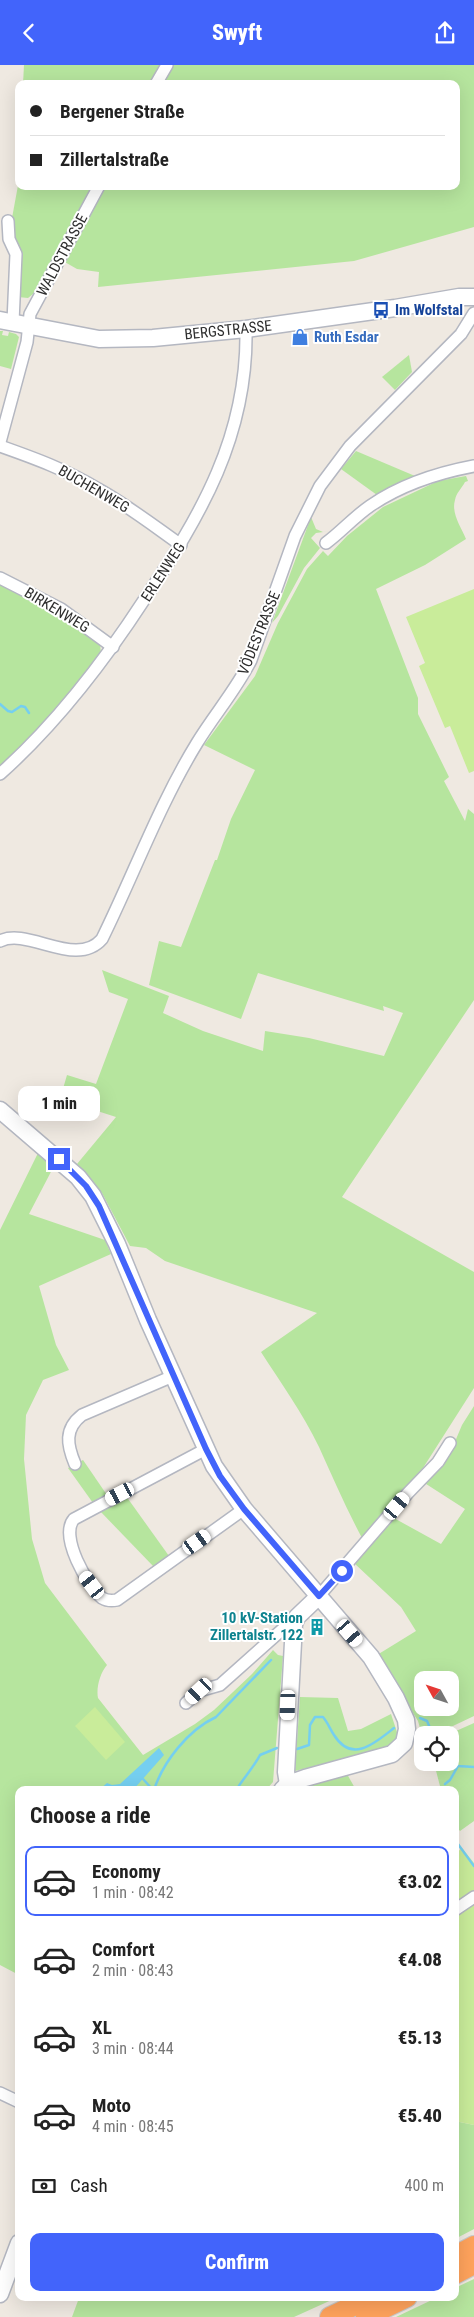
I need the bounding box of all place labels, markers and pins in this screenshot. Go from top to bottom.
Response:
bus stop icon: Im Wolfstal [371,300,391,320]
place label: Im Wolfstal [395,301,463,319]
shop icon: Ruth Esdar [290,327,310,347]
place label: Ruth Esdar [314,328,379,346]
place label: 10 kV-Station Zillertalstr. 122 [210,1609,303,1644]
building icon: 10 kV-Station Zillertalstr. 122 [307,1617,327,1637]

